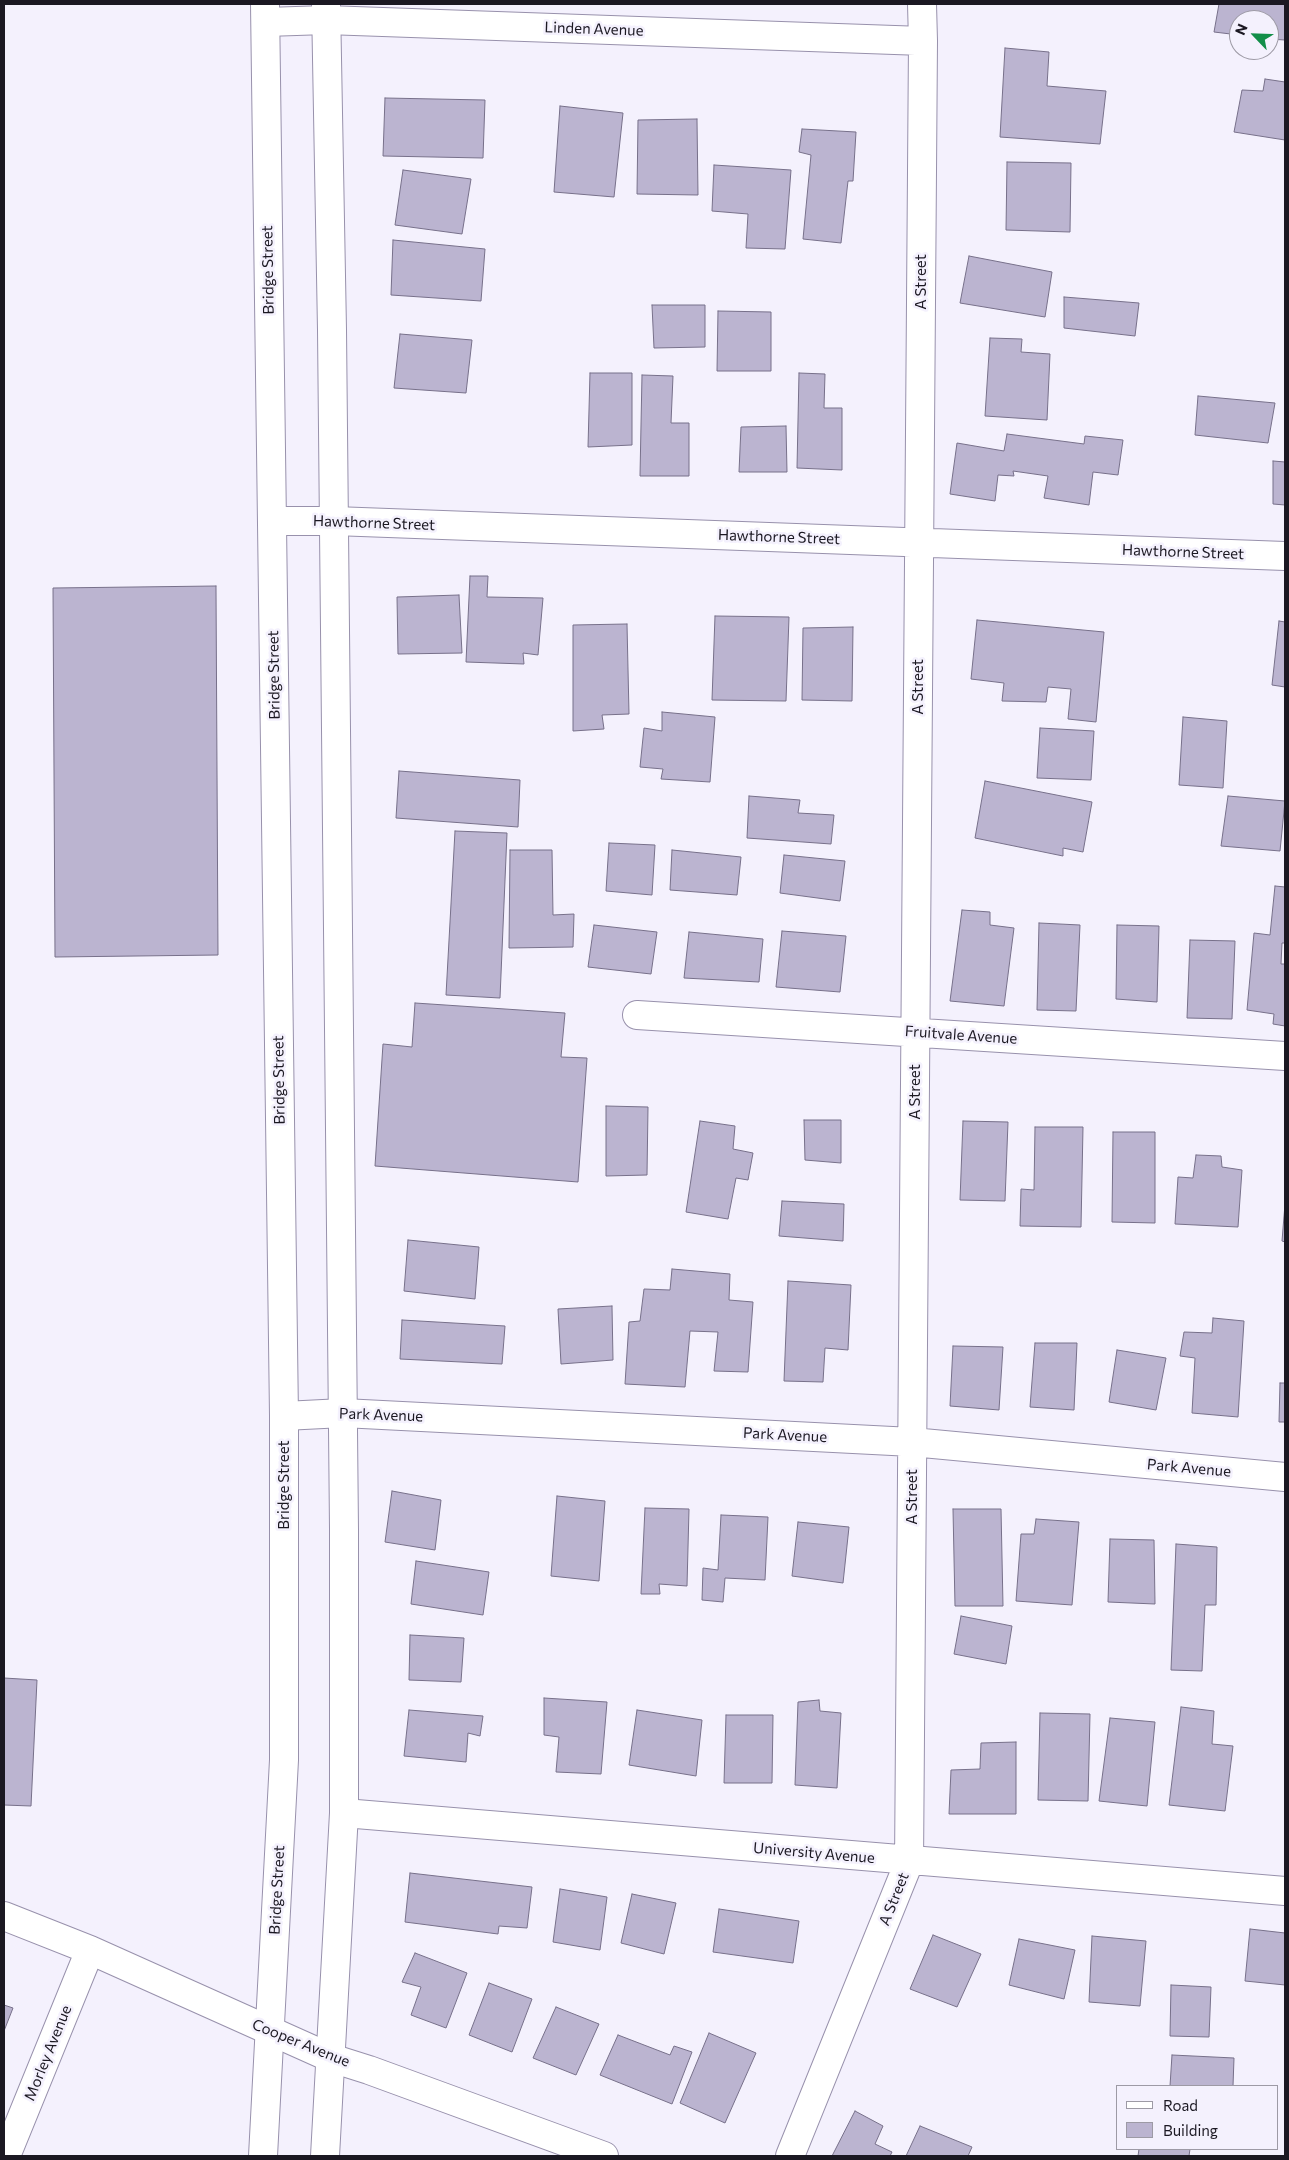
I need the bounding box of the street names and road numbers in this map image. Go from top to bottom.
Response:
street label: Linden Avenue [544,18,644,40]
street label: Bridge Street [258,225,278,315]
street label: A Street [912,254,930,310]
street label: Hawthorne Street [313,512,435,534]
street label: Hawthorne Street [718,526,840,548]
street label: Hawthorne Street [1122,541,1244,563]
street label: Bridge Street [264,630,284,720]
street label: A Street [909,659,927,715]
street label: Fruitvale Avenue [904,1022,1018,1048]
street label: Bridge Street [269,1035,289,1125]
street label: A Street [906,1064,924,1120]
street label: Park Avenue [339,1405,423,1425]
street label: Park Avenue [742,1424,828,1446]
street label: Bridge Street [275,1440,293,1530]
street label: Park Avenue [1146,1455,1232,1481]
street label: A Street [903,1469,921,1525]
street label: University Avenue [752,1839,876,1867]
street label: Bridge Street [266,1845,288,1935]
street label: A Street [875,1870,913,1928]
street label: Morley Avenue [21,2003,75,2103]
street label: Cooper Avenue [249,2015,353,2071]

